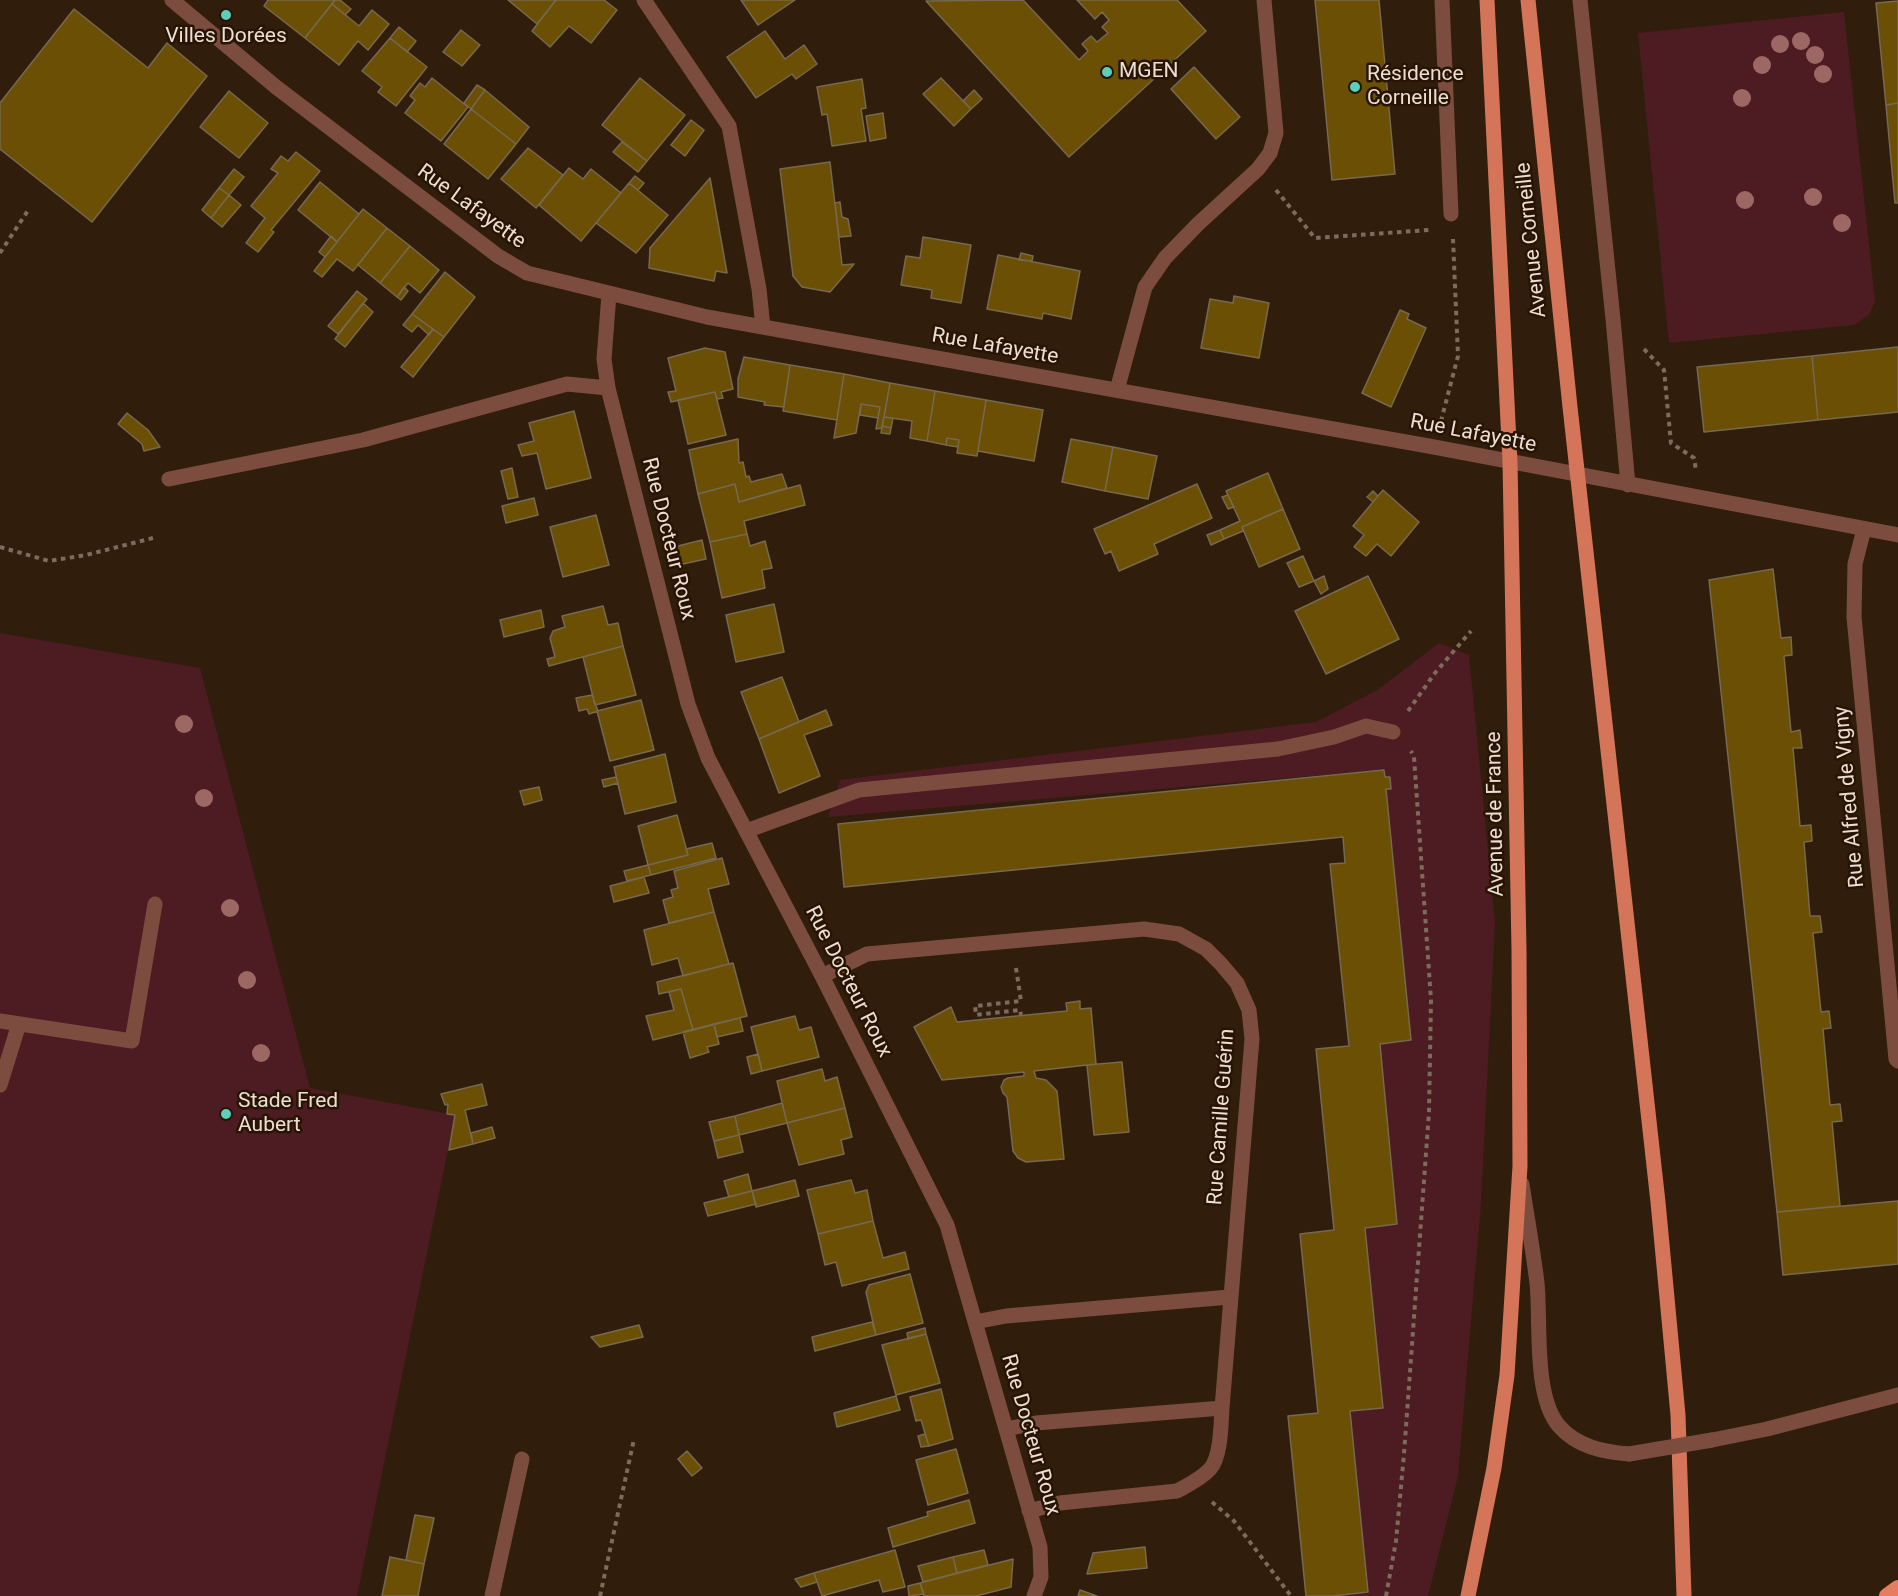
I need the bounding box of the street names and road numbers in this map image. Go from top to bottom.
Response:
street label: Rue Lafayette [412,159,530,255]
street label: Avenue Corneille [1511,161,1553,319]
street label: Rue Lafayette [930,323,1060,371]
street label: Rue Lafayette [1408,409,1538,459]
street label: Rue Docteur Roux [636,455,700,623]
street label: Rue Alfred de Vigny [1830,705,1870,889]
street label: Avenue de France [1482,731,1510,897]
street label: Rue Docteur Roux [799,902,897,1062]
street label: Rue Camille Guérin [1203,1028,1241,1206]
street label: Rue Docteur Roux [995,1352,1065,1518]

